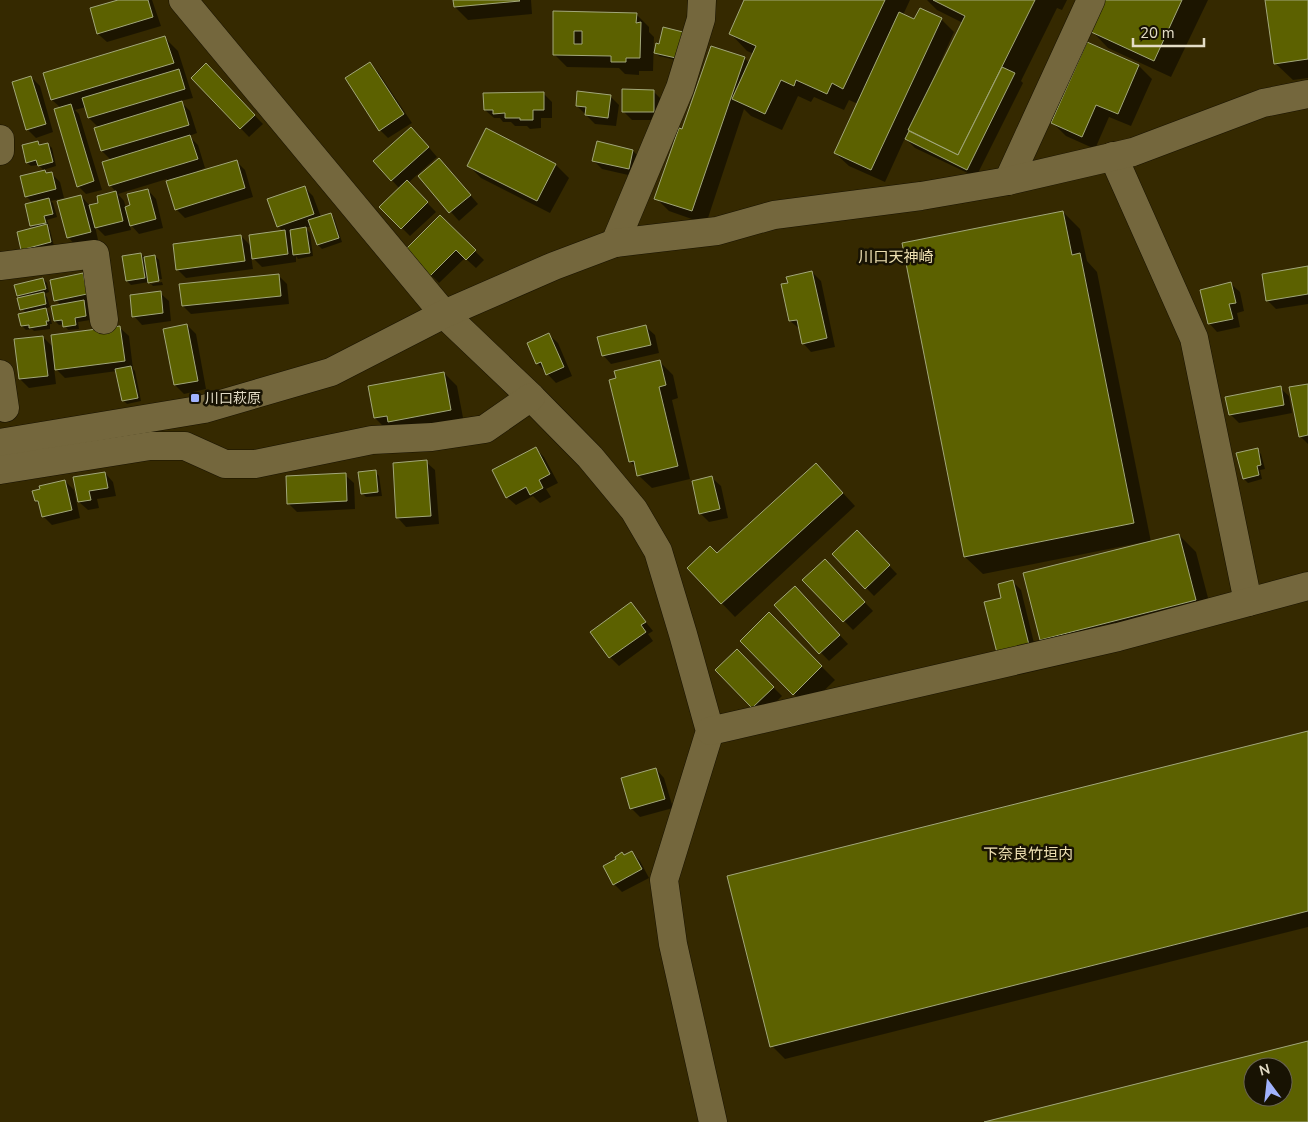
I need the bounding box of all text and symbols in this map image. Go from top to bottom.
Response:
scale bar [1133,15,1204,47]
text: 20 m [1140,23,1175,43]
district label: 川口天神崎 [858,247,934,267]
place label: 川口萩原 [205,389,261,408]
marker: 川口萩原 [189,392,201,404]
district label: 下奈良竹垣内 [983,844,1073,864]
north arrow [1243,1057,1293,1107]
text: N [1257,1059,1272,1080]

